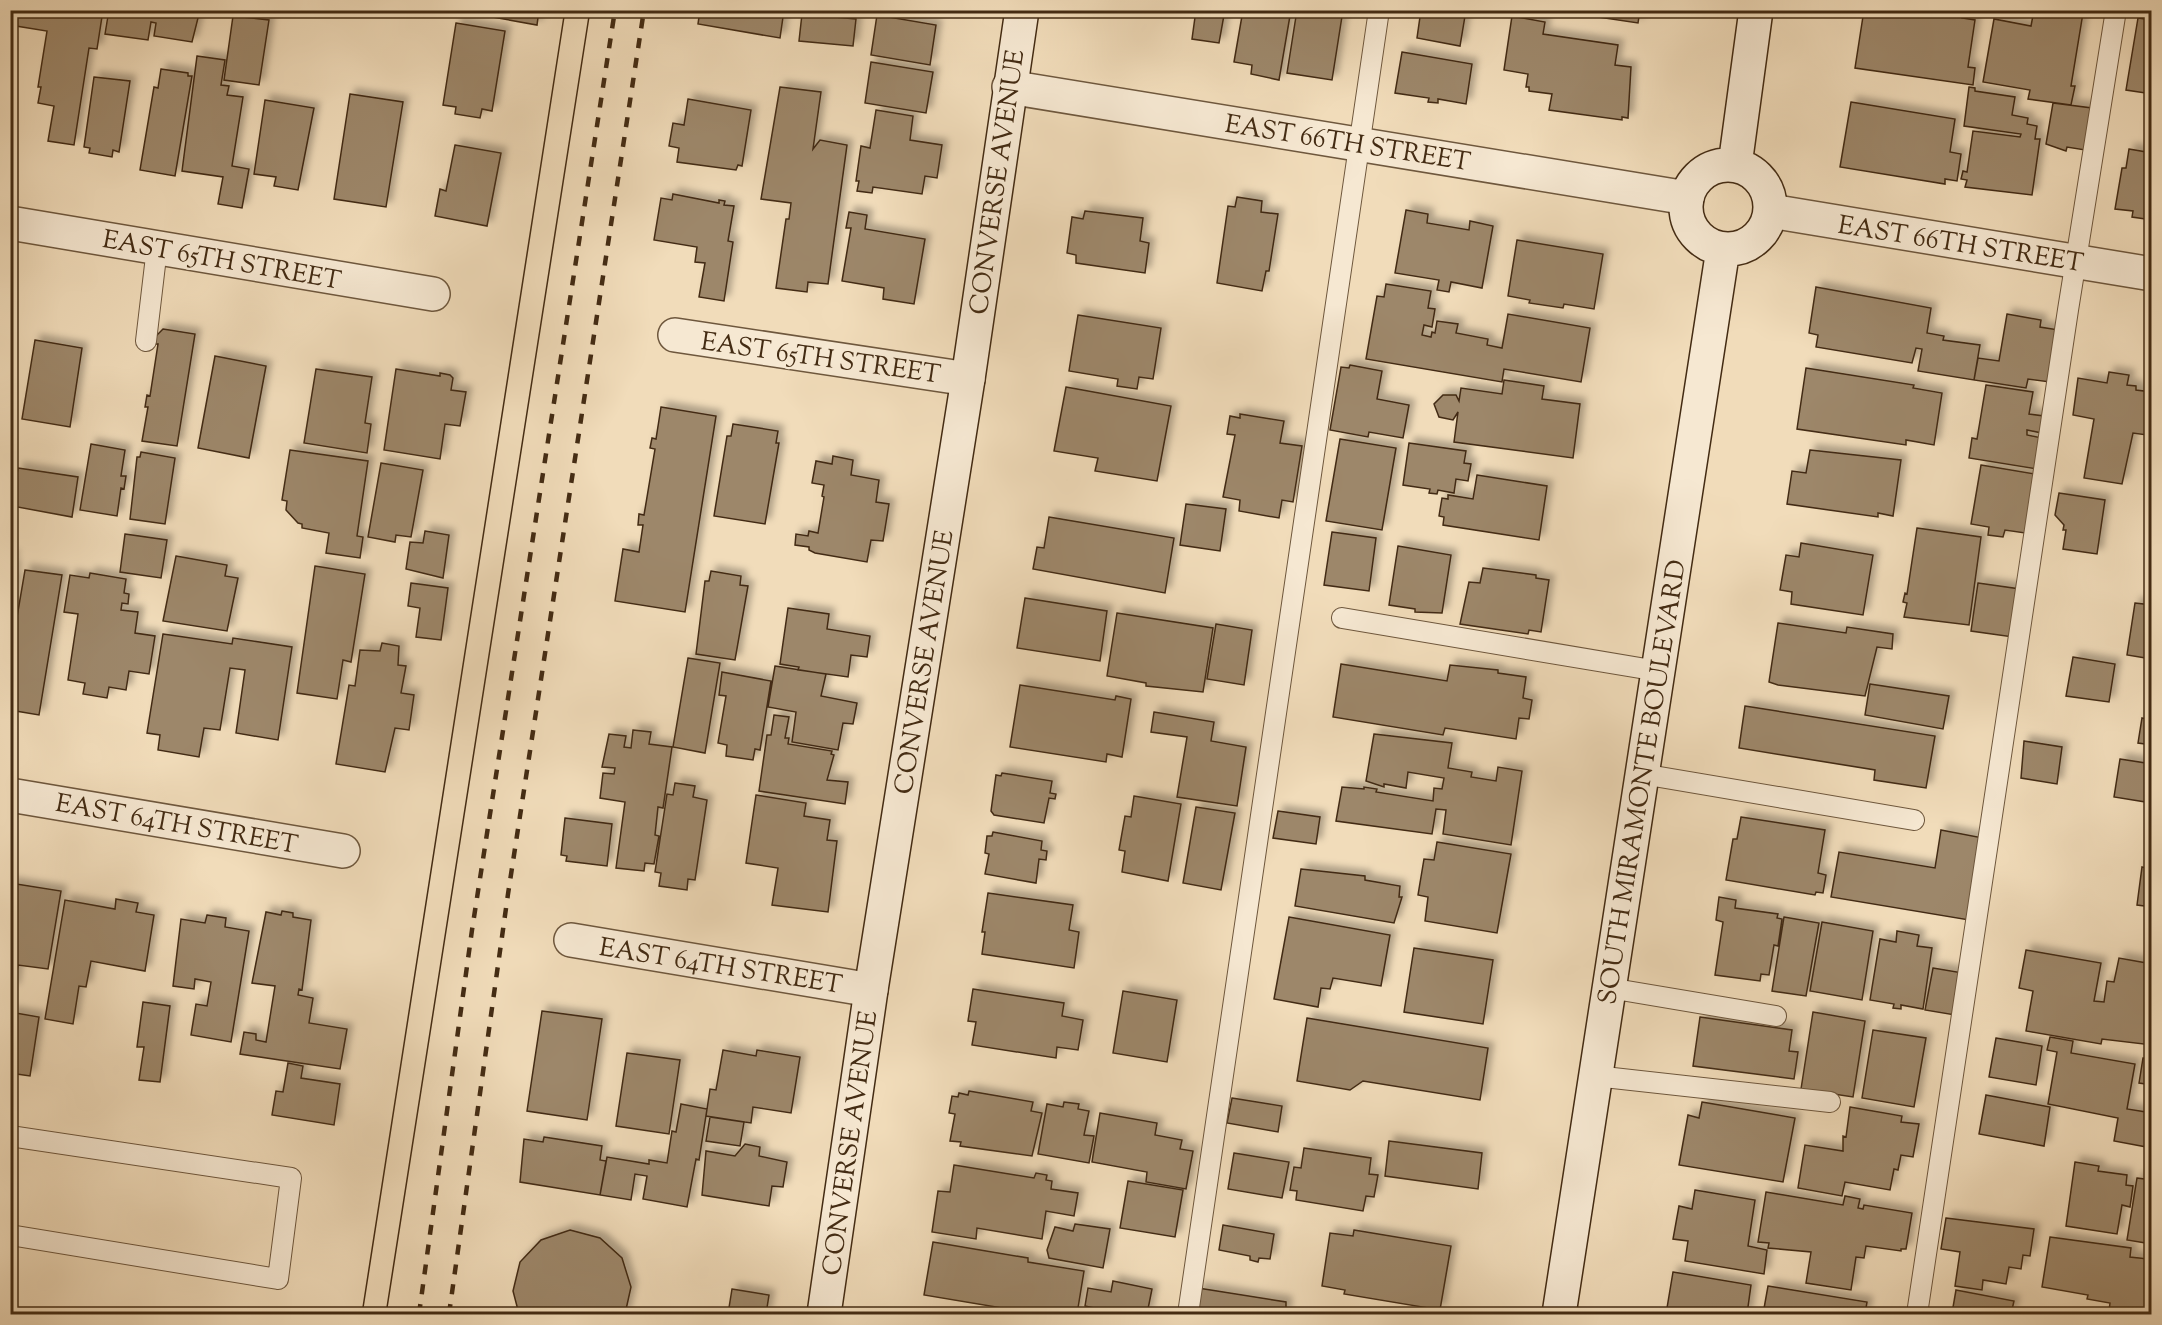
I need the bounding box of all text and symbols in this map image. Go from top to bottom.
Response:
street label: CONVERSE AVENUE [962,47,1035,317]
street label: EAST 66TH STREET [1222,107,1473,182]
street label: EAST 66TH STREET [1835,208,2086,283]
street label: EAST 65TH STREET [99,222,344,301]
street label: EAST 65TH STREET [698,324,943,395]
street label: CONVERSE AVENUE [886,527,965,797]
street label: SOUTH MIRAMONTE BOULEVARD [1590,557,1697,1007]
street label: EAST 64TH STREET [52,786,301,865]
street label: EAST 64TH STREET [596,930,845,1005]
street label: CONVERSE AVENUE [815,1008,888,1278]

